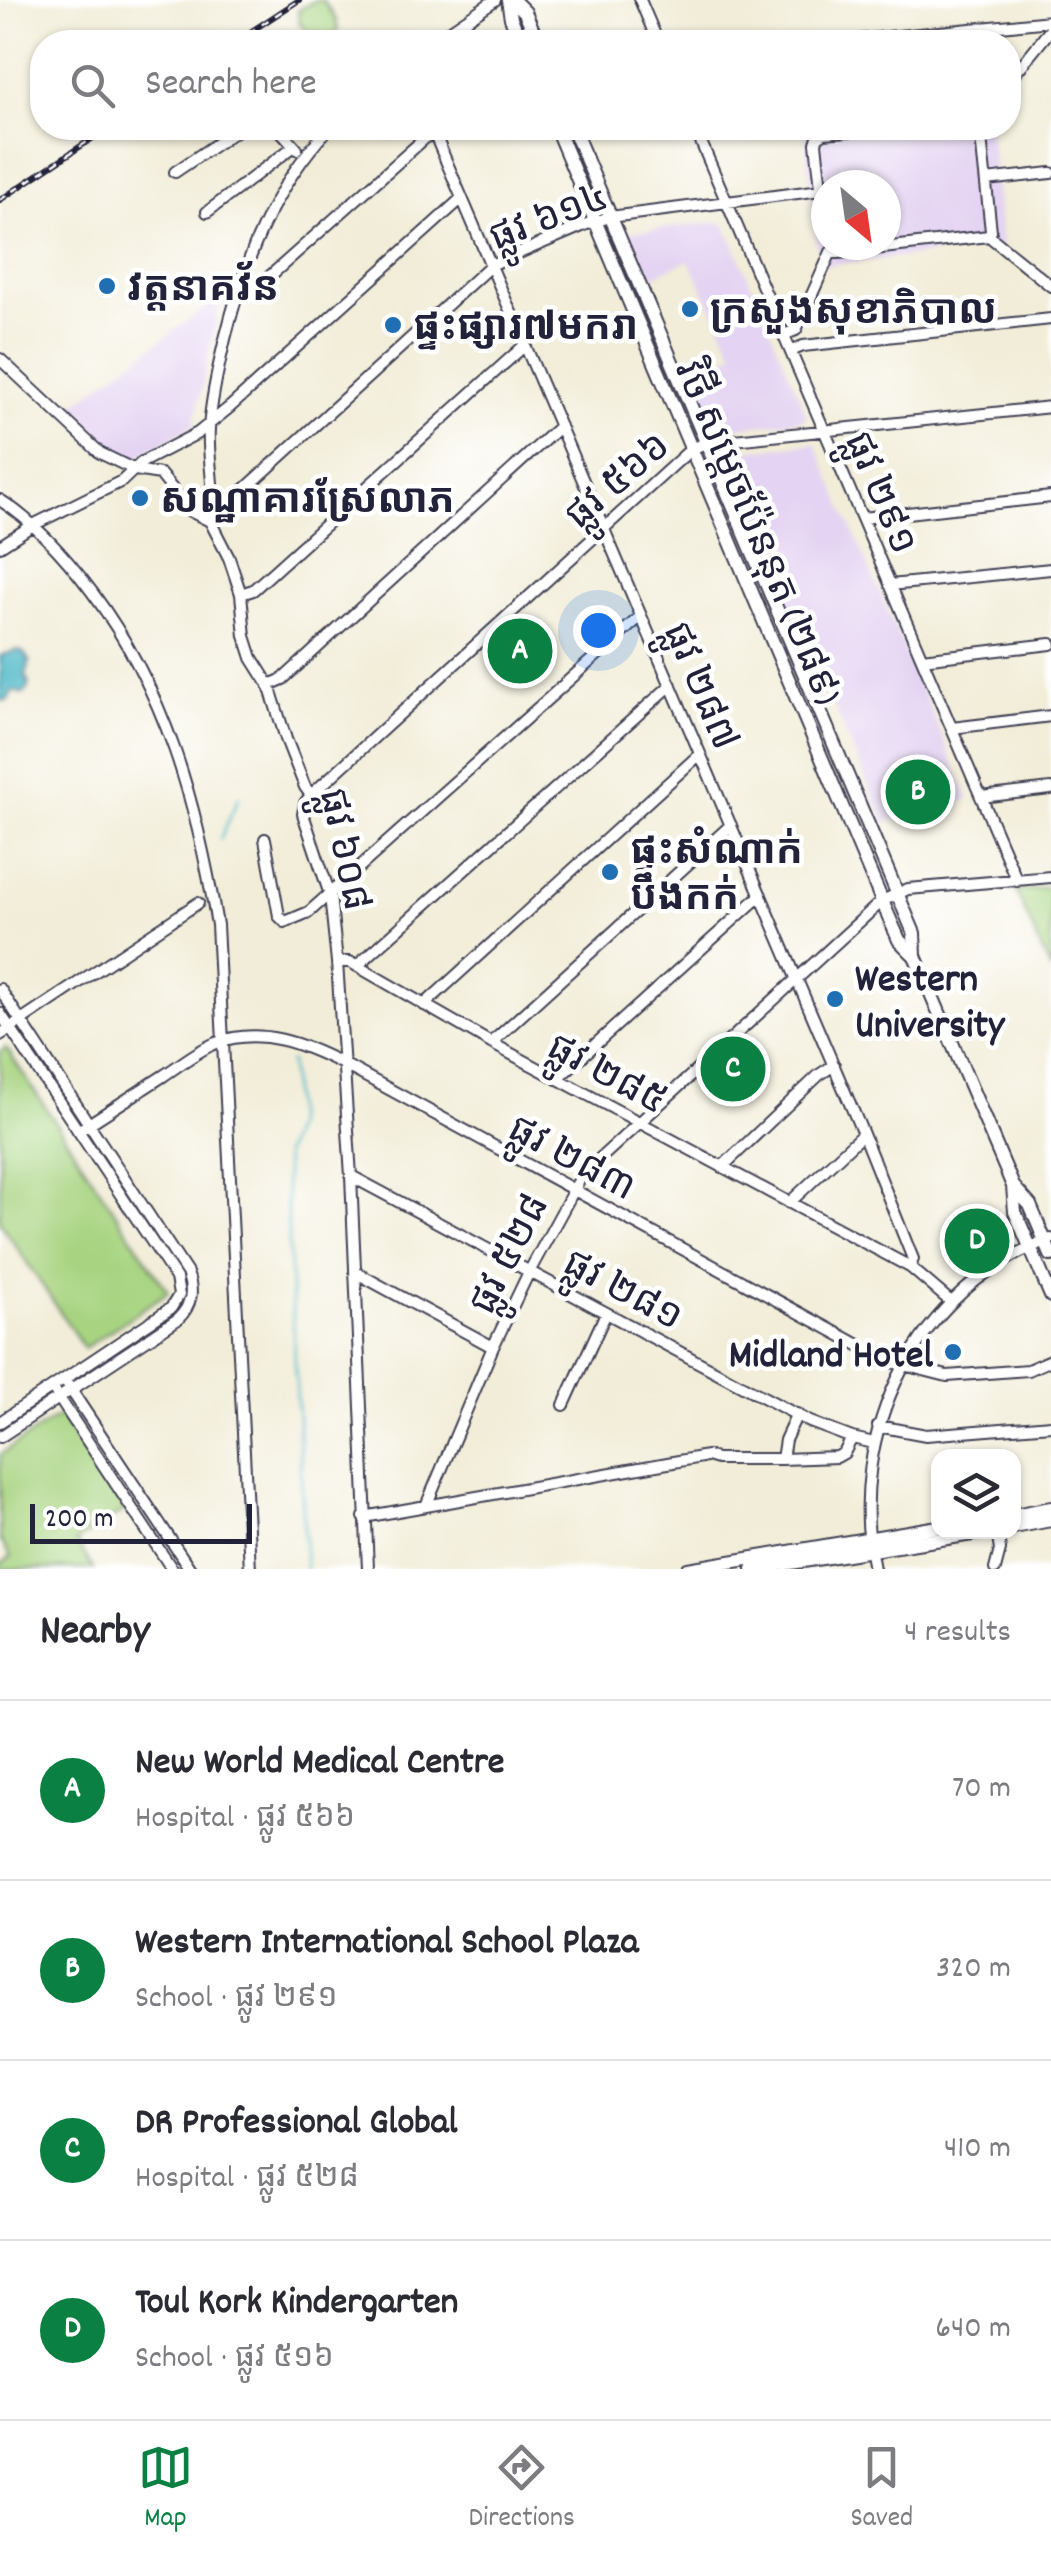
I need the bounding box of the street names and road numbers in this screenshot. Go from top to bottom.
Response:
street label: ផ្លូវ ៦១៤ [482,172,619,271]
street label: វិថី សម្តេចប៉ែននុត (២៨៩) [655,352,854,716]
street label: ផ្លូវ ៥៦៦ [555,422,686,547]
street label: ផ្លូវ ២៩១ [825,424,928,565]
street label: ផ្លូវ ២៨៧ [644,615,749,761]
street label: ផ្លូវ ៦០៨ [299,784,381,917]
street label: ផ្លូវ ២៨៥ [534,1022,675,1134]
street label: ផ្លូវ ២៨៣ [495,1104,644,1220]
street label: ផ្លូវ ៥២៨ [458,1186,568,1327]
street label: ផ្លូវ ២៨១ [550,1238,691,1350]

